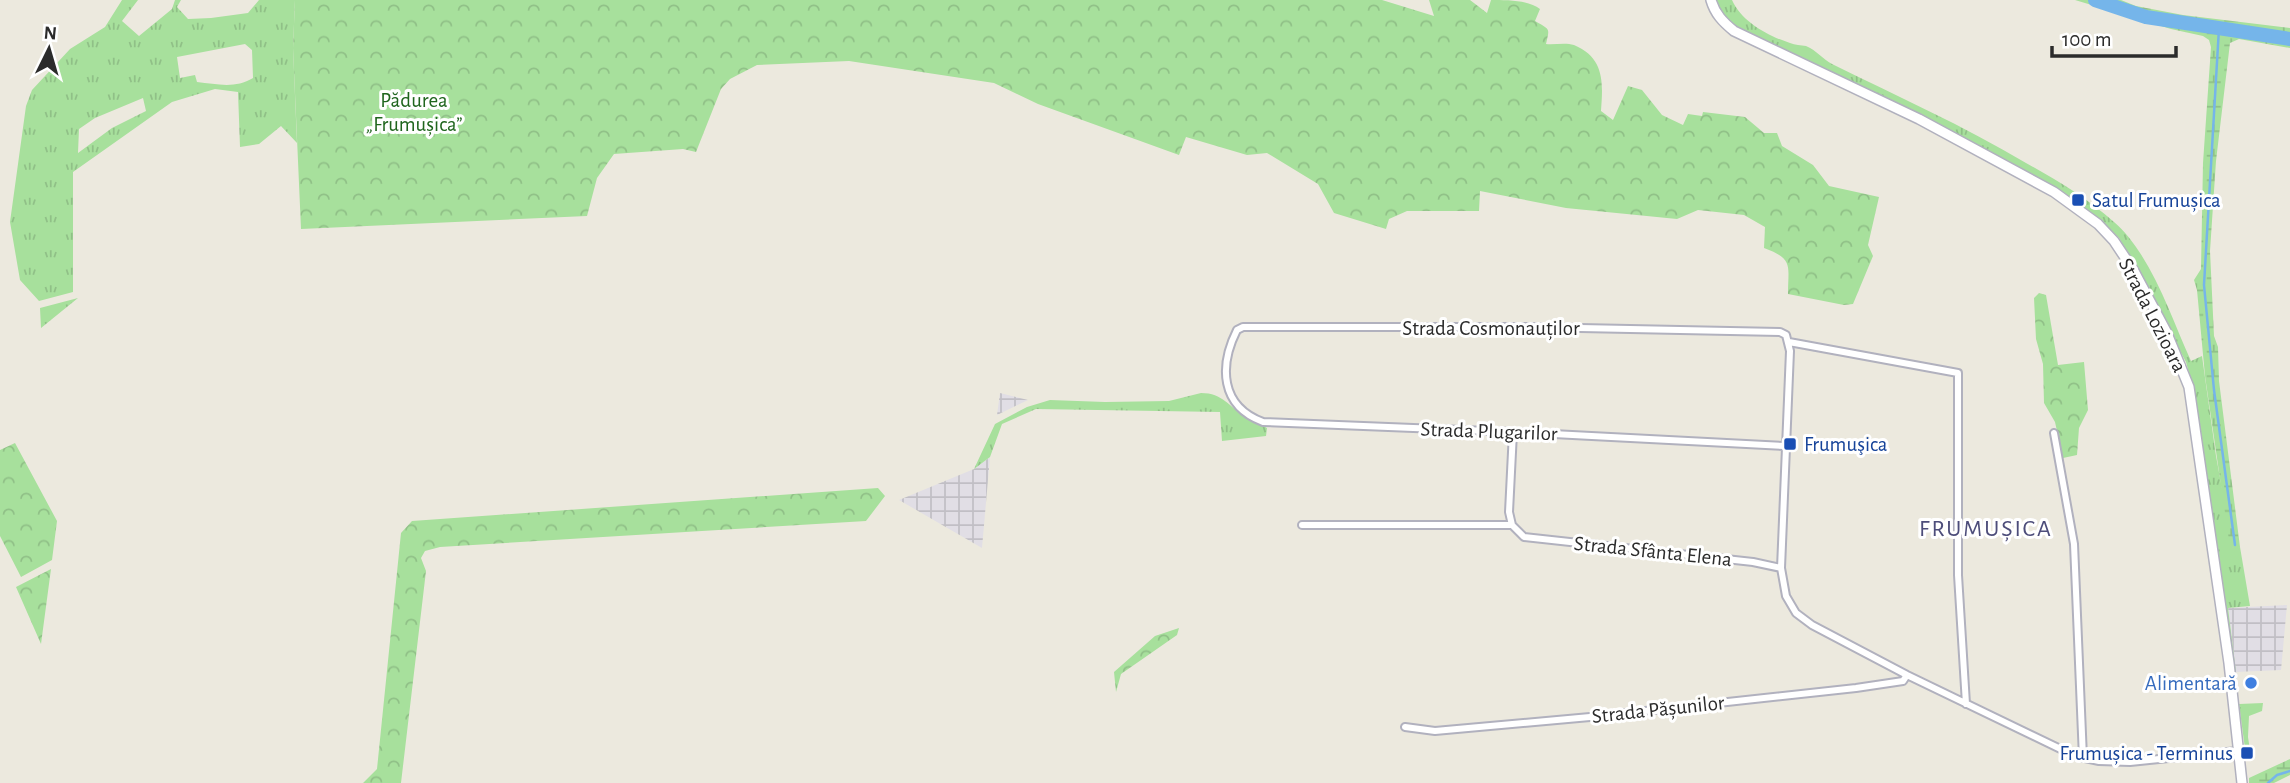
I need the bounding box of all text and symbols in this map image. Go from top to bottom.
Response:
north arrow [14,14,84,84]
scale bar [2052,14,2176,58]
text: N [43,24,58,44]
text: 100 m [2062,29,2112,50]
park label: Pădurea „Frumușica” [366,90,462,137]
place label: Satul Frumușica [2092,190,2221,213]
marker: Satul Frumușica [2070,192,2086,208]
street label: Strada Lozioara [2115,255,2190,376]
street label: Strada Cosmonauților [1402,318,1580,341]
street label: Strada Plugarilor [1420,419,1558,444]
place label: Frumuşica [1804,434,1888,455]
marker: Frumuşica [1782,436,1798,452]
district label: FRUMUȘICA [1919,517,2053,542]
street label: Strada Sfânta Elena [1573,533,1733,570]
place label: Alimentară [2145,673,2237,694]
marker: Alimentară [2243,675,2259,691]
street label: Strada Pășunilor [1591,692,1726,729]
place label: Frumușica - Terminus [2059,743,2233,766]
marker: Frumușica - Terminus [2239,745,2255,761]

